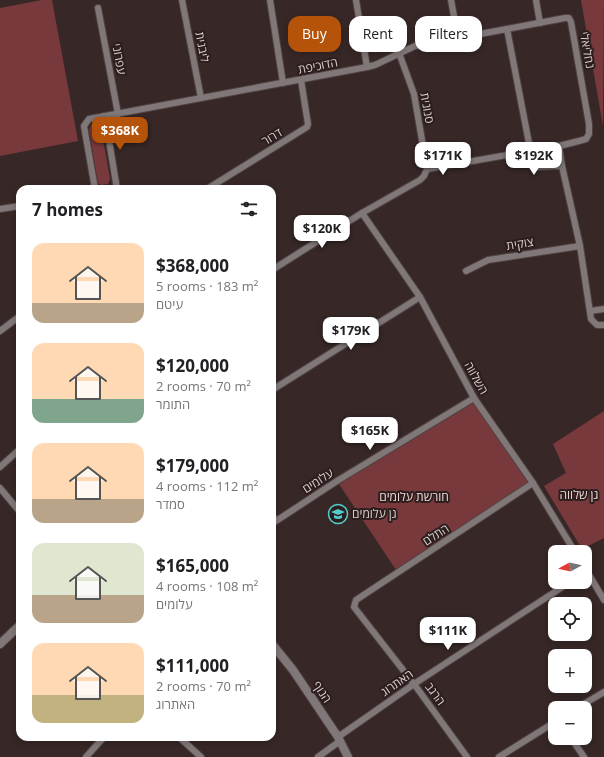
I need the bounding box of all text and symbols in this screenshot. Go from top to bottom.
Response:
chip: Buy [288,16,341,52]
chip: Rent [349,16,407,52]
chip: Filters [415,16,482,52]
street label: ליבנית [191,30,214,64]
street label: נחליאלי [576,30,599,70]
street label: עפרוני [108,42,131,76]
street label: הדוכיפת [297,53,339,78]
street label: סנונית [416,91,439,125]
pin: $368K [92,117,148,151]
text: $368K [101,121,139,139]
street label: דרור [258,124,285,149]
pin: $171K [415,142,471,176]
pin: $192K [506,142,562,176]
text: $171K [424,146,462,164]
text: $192K [515,146,553,164]
text: 7 homes [32,198,103,221]
icon: filters [238,198,260,220]
pin: $120K [294,215,350,249]
text: $120K [303,219,341,237]
street label: צוקית [505,233,535,254]
text: $368,000 [156,254,229,277]
icon: home [64,259,112,307]
text: 5 rooms · 183 m² [156,277,258,295]
text: עיטם [156,295,183,313]
pin: $179K [323,317,379,351]
text: $179K [332,321,370,339]
text: $120,000 [156,354,229,377]
street label: השלווה [460,358,492,397]
icon: home [64,359,112,407]
text: 2 rooms · 70 m² [156,377,251,395]
text: התומר [156,395,190,413]
pin: $165K [342,417,398,451]
text: $165K [351,421,389,439]
text: $179,000 [156,454,229,477]
icon: home [64,459,112,507]
street label: עלומים [299,464,337,497]
text: 4 rooms · 112 m² [156,477,258,495]
park label: גן שלווה [560,486,598,503]
park label: חורשת עלומים [379,488,449,505]
text: סמדר [156,495,185,513]
school or university icon: גן עלומים [327,503,349,525]
place label: גן עלומים [352,505,397,522]
street label: התלם [419,520,452,549]
north arrow [548,545,592,589]
map controls [548,545,592,745]
text: $165,000 [156,554,229,577]
icon: home [64,559,112,607]
text: 4 rooms · 108 m² [156,577,258,595]
text: עלומים [156,595,193,613]
button: locate [548,597,592,641]
pin: $111K [420,617,476,651]
text: $111K [429,621,467,639]
button: + [548,649,592,693]
text: $111,000 [156,654,229,677]
icon: home [64,659,112,707]
street label: האתרוג [377,665,416,700]
text: 2 rooms · 70 m² [156,677,251,695]
street label: הנוף [309,677,336,706]
street label: הרגב [421,679,450,709]
text: האתרוג [156,695,195,713]
button: − [548,701,592,745]

